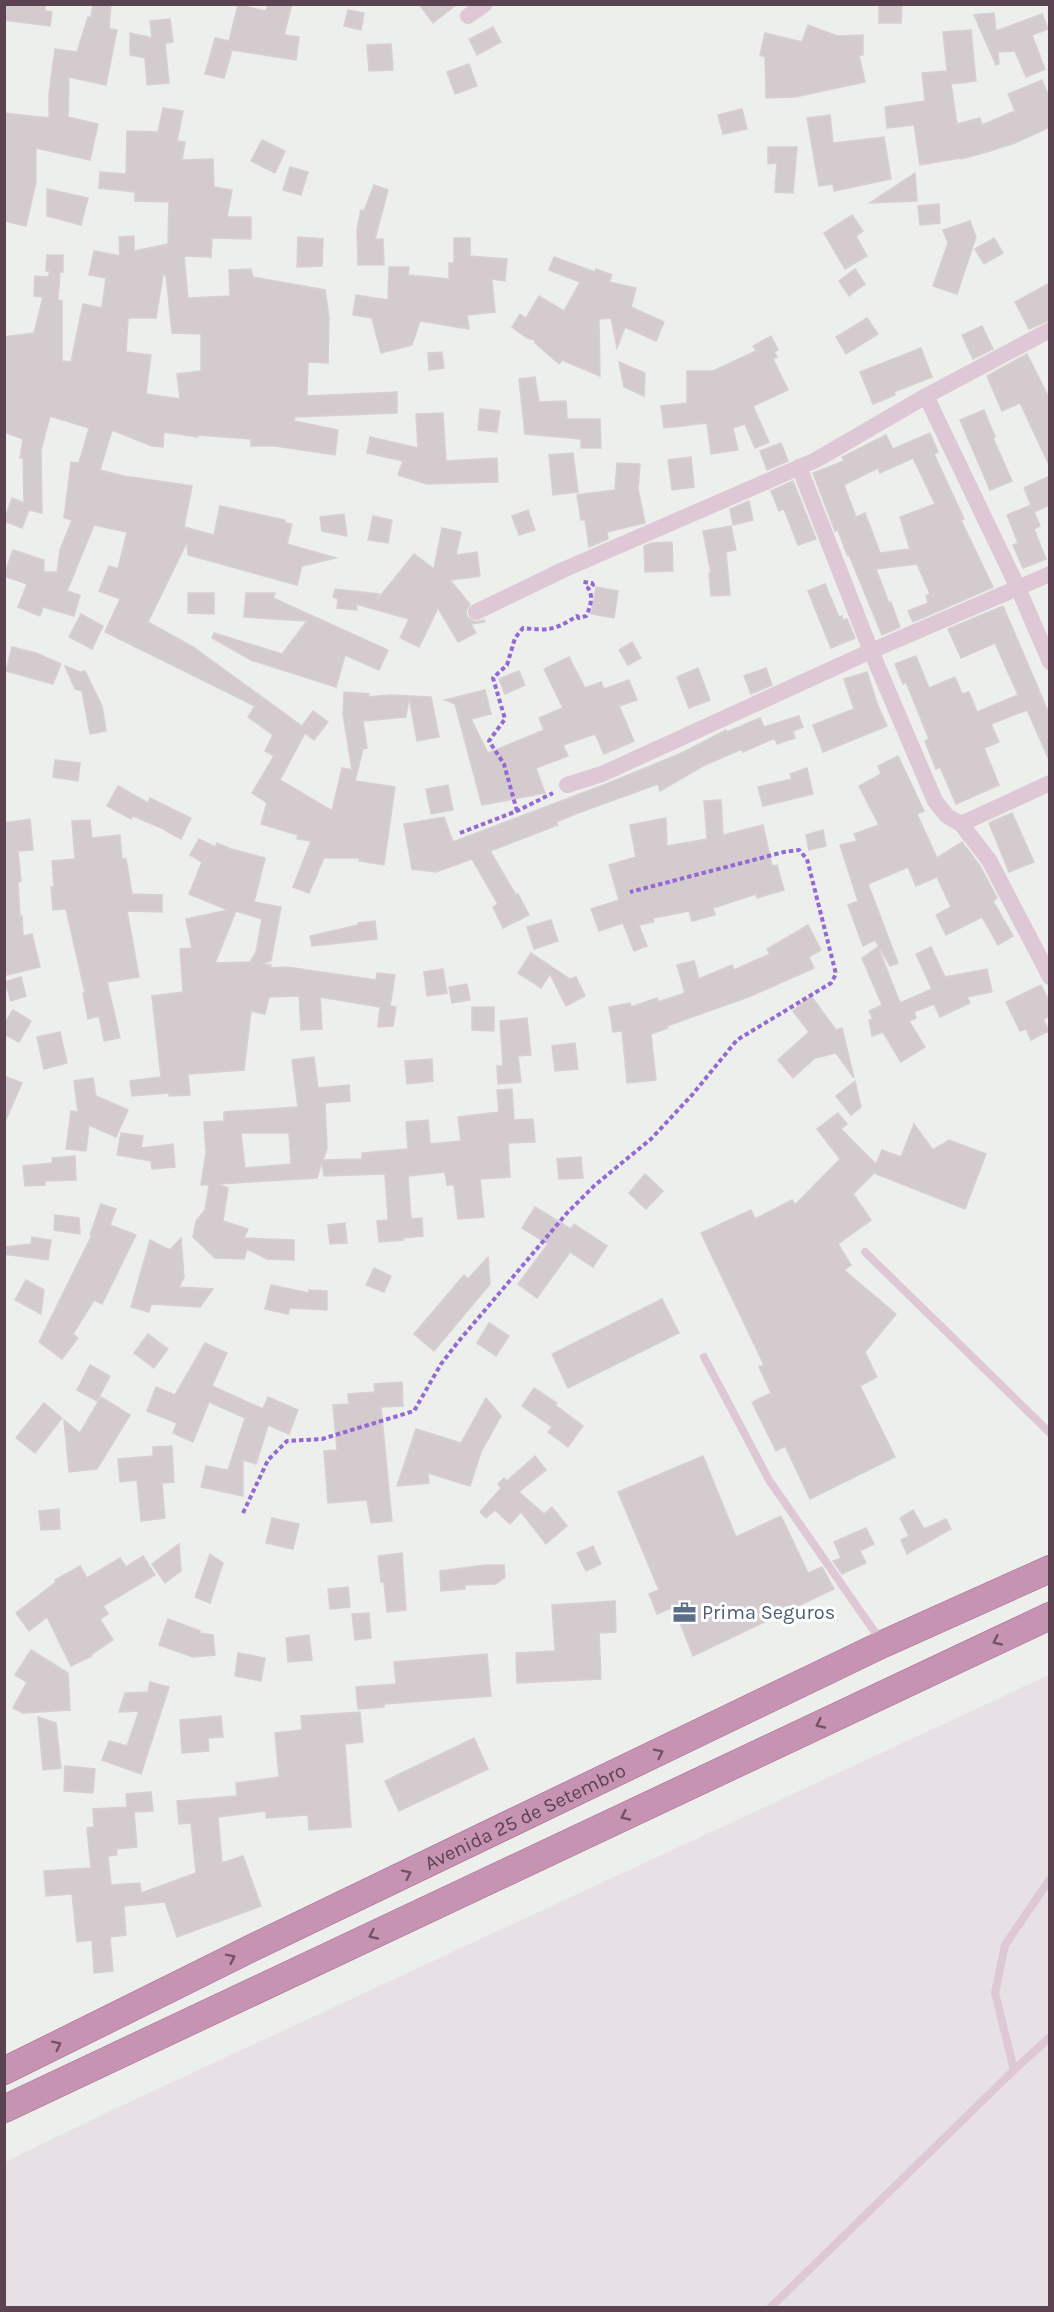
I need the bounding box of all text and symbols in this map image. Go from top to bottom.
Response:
office icon: Prima Seguros [671,1599,697,1625]
place label: Prima Seguros [702,1601,835,1624]
one-way arrow [992,1633,1003,1645]
one-way arrow [816,1716,827,1728]
one-way arrow [652,1749,663,1760]
street label: Avenida 25 de Setembro [421,1758,629,1875]
one-way arrow [620,1809,631,1821]
one-way arrow [401,1870,412,1882]
one-way arrow [368,1928,379,1940]
one-way arrow [225,1954,236,1966]
one-way arrow [50,2041,61,2053]

